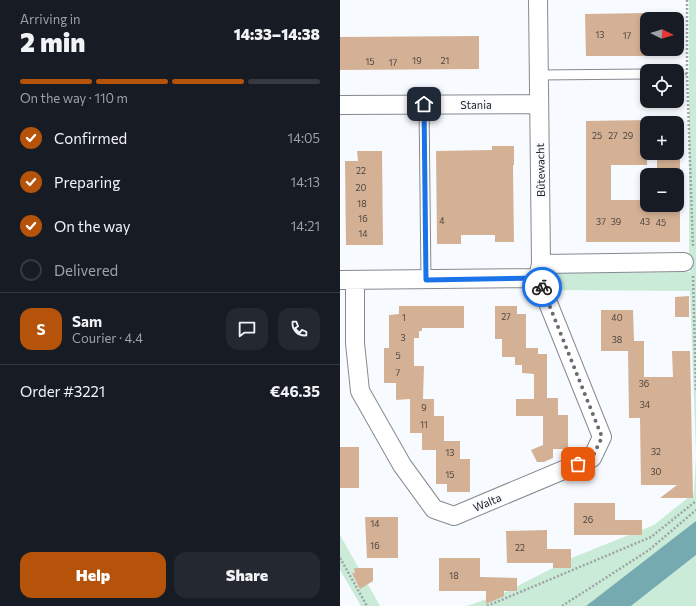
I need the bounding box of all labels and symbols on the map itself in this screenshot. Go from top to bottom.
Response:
north arrow [640,12,684,56]
house number: 13 [596,29,604,40]
house number: 17 [623,30,632,41]
house number: 19 [412,55,422,66]
house number: 21 [441,55,449,66]
house number: 15 [365,56,375,67]
house number: 17 [389,57,398,68]
pin [407,87,441,121]
street label: Stania [460,98,492,111]
house number: 25 [592,130,602,141]
house number: 27 [608,130,618,141]
house number: 29 [623,130,633,141]
street label: Bûtewacht [533,142,547,197]
house number: 22 [356,165,366,176]
house number: 20 [356,182,367,193]
house number: 18 [357,198,367,209]
house number: 16 [358,213,368,224]
house number: 4 [439,215,445,226]
house number: 37 [596,216,606,227]
house number: 39 [611,216,621,227]
house number: 43 [640,216,650,227]
house number: 45 [656,217,666,228]
house number: 14 [358,228,368,239]
courier [522,267,562,307]
house number: 27 [501,311,511,322]
house number: 1 [402,312,406,323]
house number: 40 [611,312,623,323]
house number: 3 [400,332,406,343]
house number: 38 [612,334,622,345]
house number: 5 [395,350,401,361]
house number: 7 [396,367,401,378]
house number: 36 [639,378,649,389]
house number: 34 [640,399,651,410]
house number: 9 [421,402,427,413]
house number: 11 [420,419,428,430]
house number: 32 [651,446,661,457]
house number: 13 [446,447,454,458]
pin [561,447,595,481]
house number: 30 [650,466,662,477]
house number: 15 [445,469,455,480]
street label: Walta [471,490,503,514]
house number: 26 [583,514,593,525]
house number: 14 [370,518,380,529]
house number: 16 [370,540,380,551]
house number: 22 [515,542,525,553]
house number: 18 [449,570,459,581]

